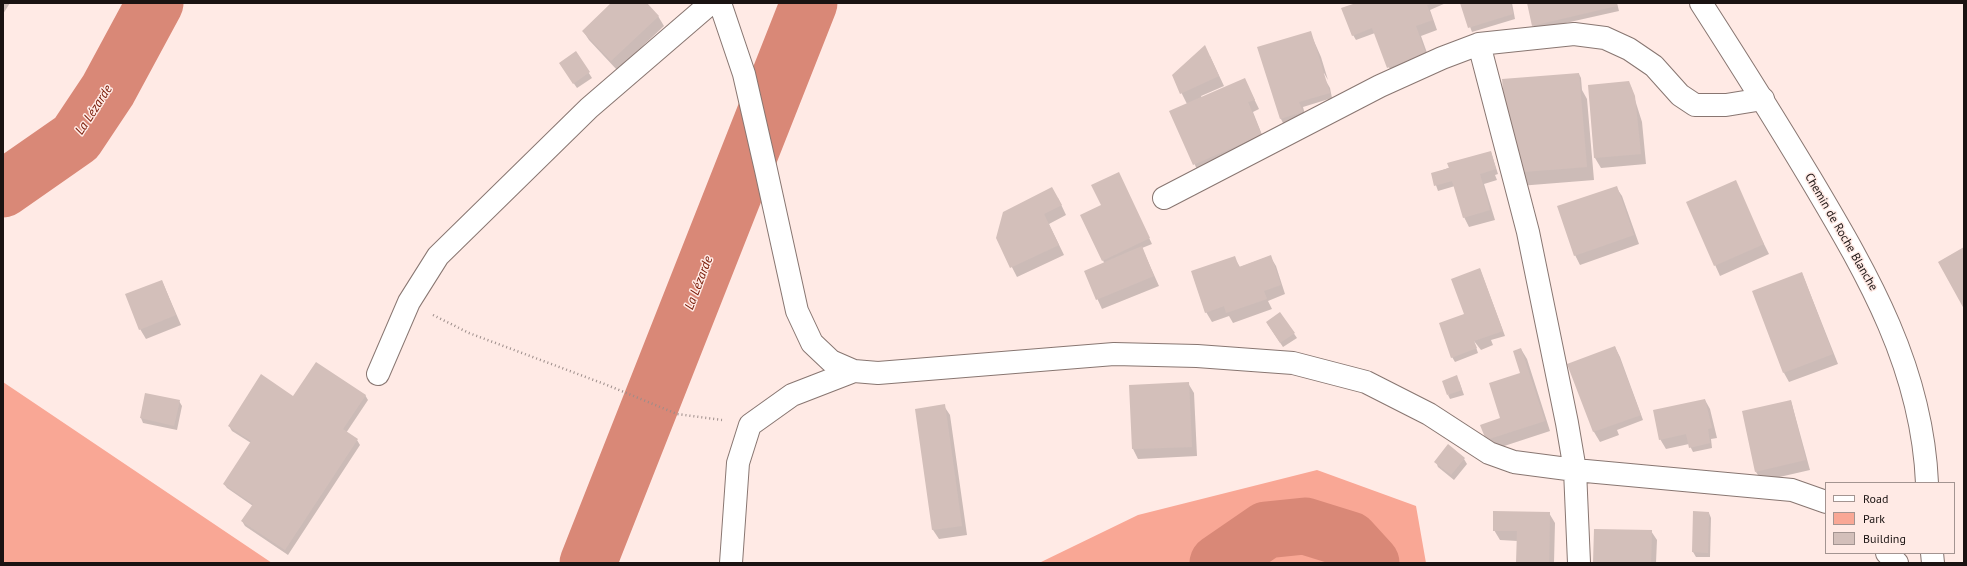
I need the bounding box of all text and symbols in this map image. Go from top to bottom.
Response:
water label: La Lézarde [72,82,116,138]
street label: Chemin de Roche Blanche [1801,171,1881,293]
water label: La Lézarde [682,254,716,312]
legend [1825,482,1955,554]
text: Road [1863,491,1888,506]
text: Park [1863,511,1885,526]
text: Building [1863,531,1906,546]

